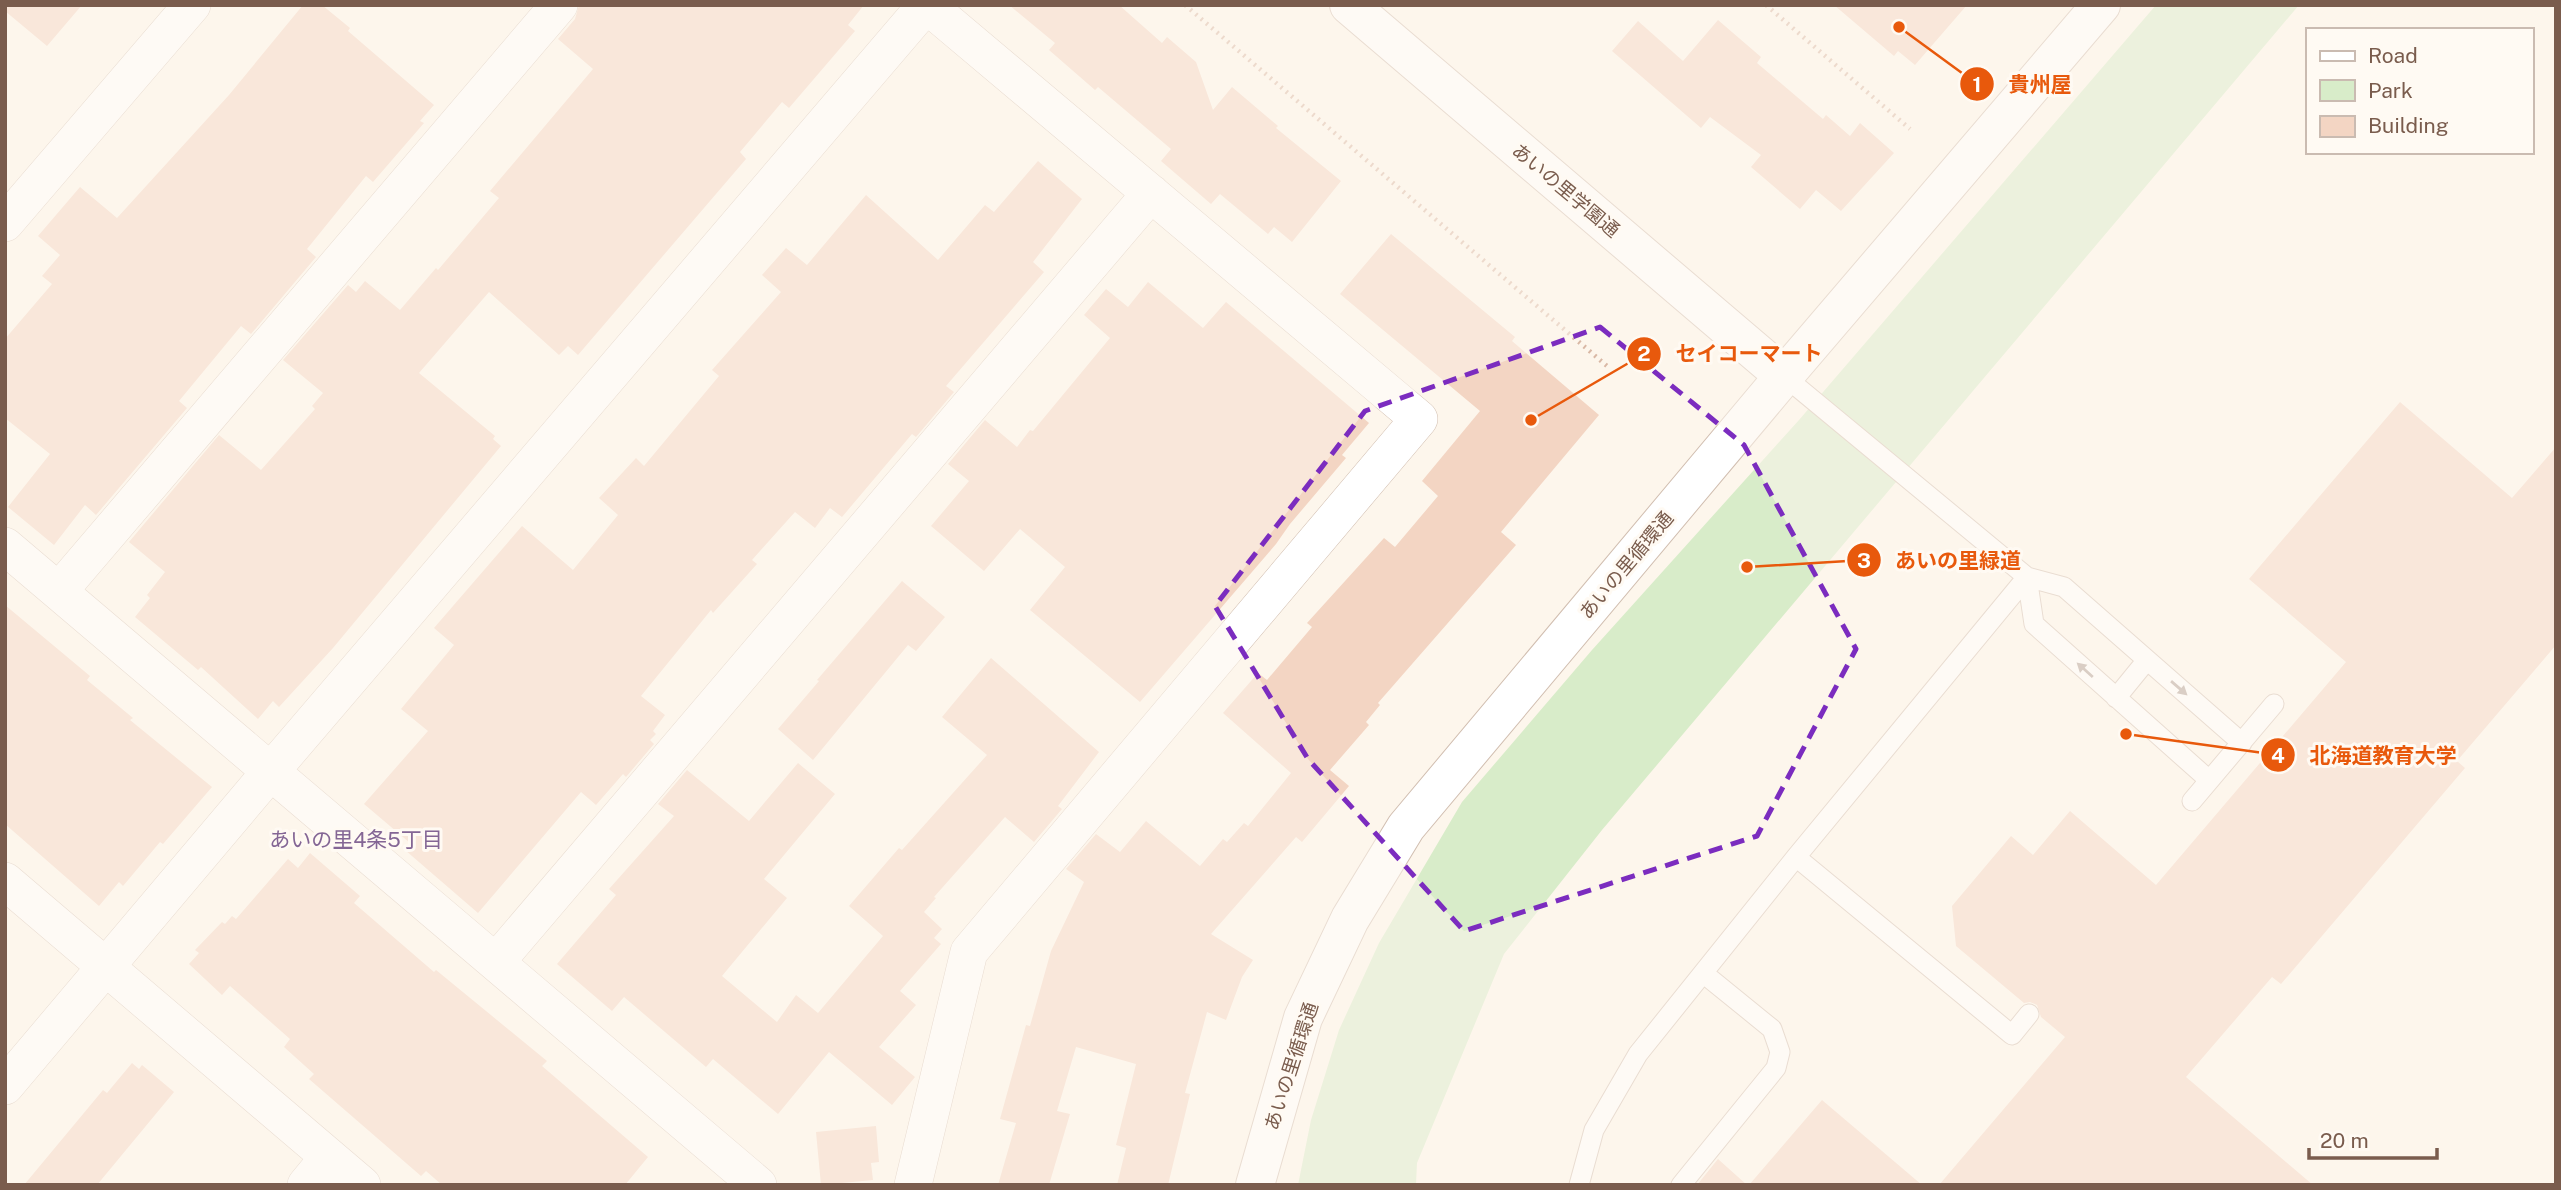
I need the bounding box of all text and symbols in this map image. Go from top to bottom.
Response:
legend [2306,28,2533,154]
text: Road [2368,43,2418,68]
callout: 貴州屋 [1959,63,2085,105]
text: 1 [1973,72,1982,97]
text: 貴州屋 [2009,72,2072,97]
text: Park [2368,78,2413,103]
text: Building [2368,113,2449,138]
street label: あいの里学園通 [1508,139,1624,241]
callout: セイコーマート [1627,333,1837,375]
text: 2 [1637,341,1651,366]
text: セイコーマート [1676,341,1823,366]
street label: あいの里循環通 [1575,507,1677,623]
callout: あいの里緑道 [1846,539,2035,581]
text: 3 [1857,548,1871,573]
text: あいの里緑道 [1895,548,2021,573]
one-way arrow [2076,662,2094,678]
one-way arrow [2170,680,2187,695]
callout: 北海道教育大学 [2261,734,2471,776]
text: 4 [2271,743,2285,768]
text: 北海道教育大学 [2310,743,2457,768]
district label: あいの里4条5丁目 [269,827,443,852]
street label: あいの里循環通 [1260,999,1322,1133]
scale bar [2309,1116,2437,1160]
text: 20 m [2320,1128,2369,1153]

